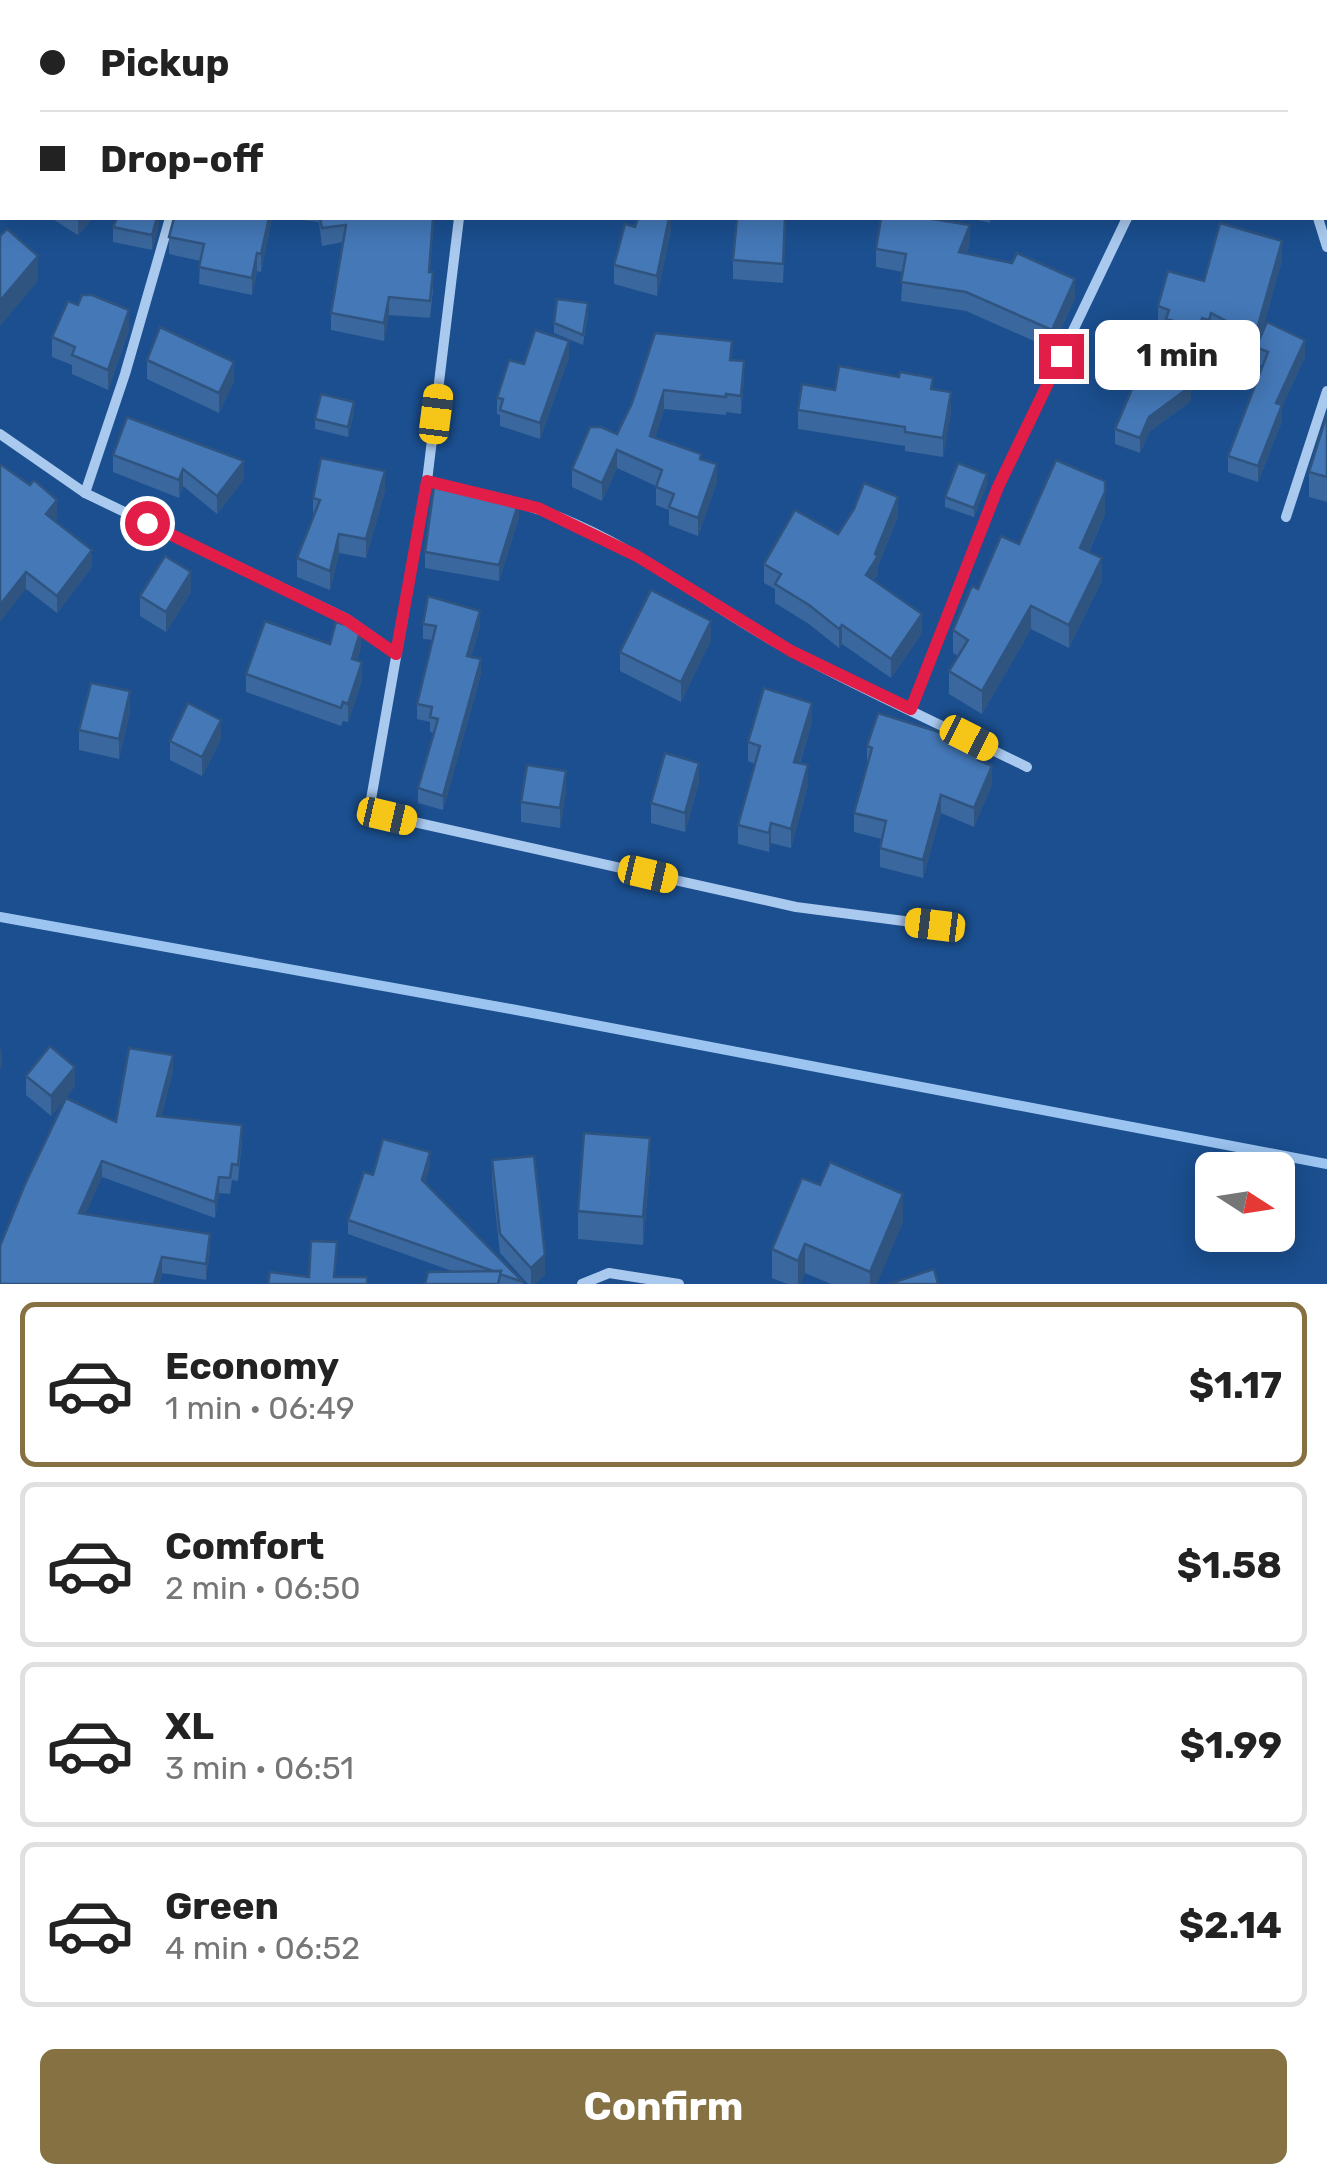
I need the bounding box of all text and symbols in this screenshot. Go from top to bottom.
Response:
text: Pickup [100,40,229,86]
text: Drop-off [100,136,263,182]
callout: 1 min [1096,321,1261,391]
route end [1039,334,1084,379]
text: 1 min [1137,336,1218,374]
car [417,382,455,446]
route start [125,501,170,546]
car [935,711,1003,765]
car [354,795,420,837]
car [615,853,681,895]
car [903,906,967,944]
north arrow [1195,1152,1295,1252]
map controls [1195,1152,1295,1252]
icon: car [45,1340,135,1430]
text: Economy [165,1343,339,1389]
text: $1.17 [1189,1362,1282,1408]
text: 1 min · 06:49 [165,1389,355,1427]
icon: car [45,1520,135,1610]
text: Comfort [165,1523,324,1569]
text: $1.58 [1177,1542,1282,1588]
text: 2 min · 06:50 [165,1569,361,1607]
icon: car [45,1700,135,1790]
text: XL [165,1703,214,1749]
text: $1.99 [1180,1722,1282,1768]
text: 3 min · 06:51 [165,1749,354,1787]
icon: car [45,1880,135,1970]
text: Green [165,1883,279,1929]
text: $2.14 [1179,1902,1282,1948]
text: 4 min · 06:52 [165,1929,360,1967]
button: Confirm [40,2049,1287,2164]

